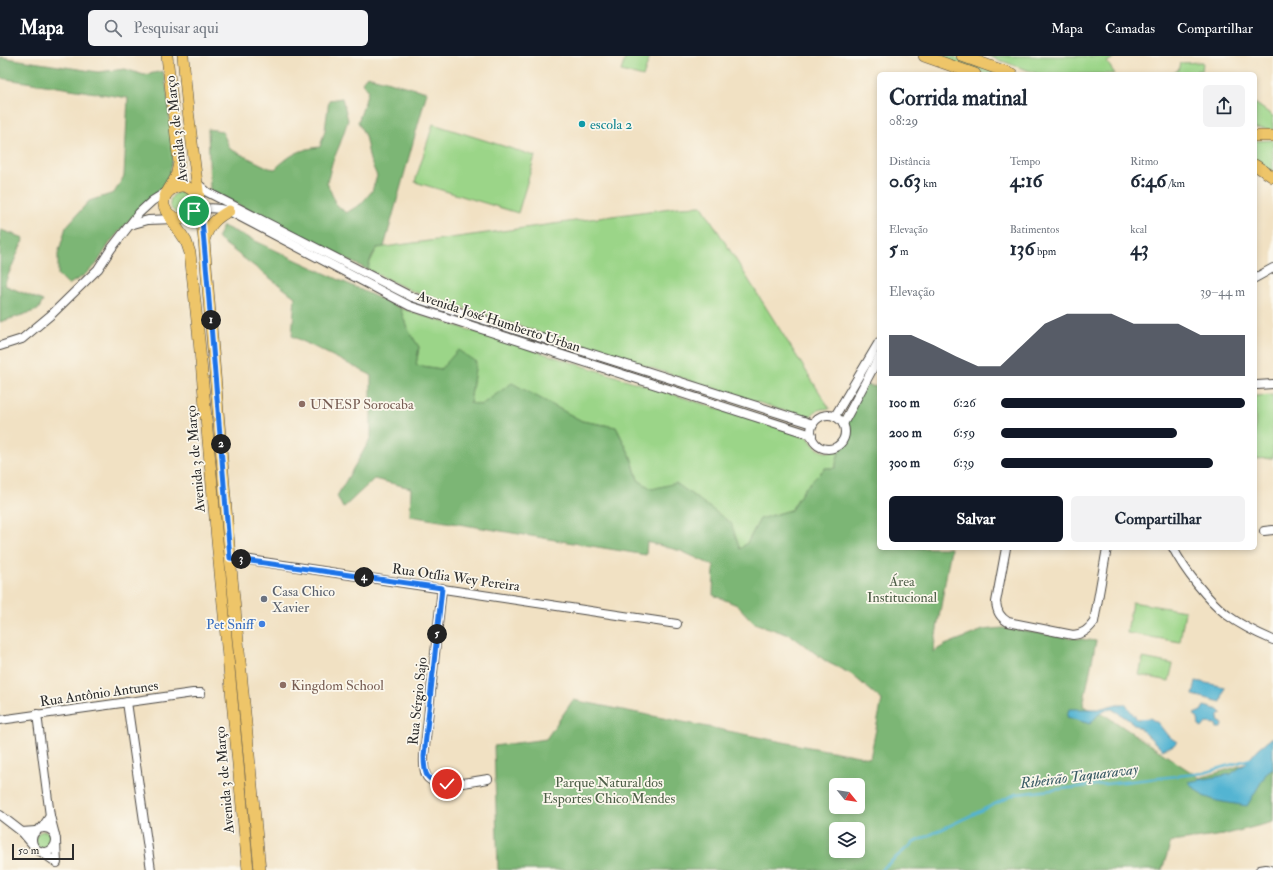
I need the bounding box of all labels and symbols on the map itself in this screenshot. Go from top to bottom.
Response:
street label: Avenida 3 de Março [161,74,192,184]
place label: escola 2 [590,116,632,133]
marker: escola 2 [577,119,587,129]
pin [177,194,211,228]
street label: Avenida José Humberto Urban [414,287,583,356]
pin: 1 [201,310,221,330]
place label: UNESP Sorocaba [310,396,414,413]
marker: UNESP Sorocaba [297,399,307,409]
street label: Avenida 3 de Março [182,404,209,514]
pin: 2 [211,434,231,454]
pin: 3 [231,549,251,569]
street label: Rua Otília Wey Pereira [391,560,521,596]
pin: 4 [354,567,374,587]
park label: Área Institucional [867,573,938,606]
place label: Casa Chico Xavier [272,583,335,616]
marker: Casa Chico Xavier [259,594,269,604]
place label: Pet Sniff [206,616,257,633]
marker: Pet Sniff [257,619,267,629]
pin: 5 [427,624,447,644]
street label: Rua Sérgio Sajo [404,656,431,746]
street label: Rua Antônio Antunes [39,677,160,710]
place label: Kingdom School [291,677,384,694]
marker: Kingdom School [278,680,288,690]
street label: Avenida 3 de Março [211,725,238,835]
water label: Ribeirão Taquaravay [1018,760,1140,793]
pin [430,767,464,801]
park label: Parque Natural dos Esportes Chico Mendes [543,774,675,808]
north arrow [829,778,865,814]
scale bar [12,842,74,861]

